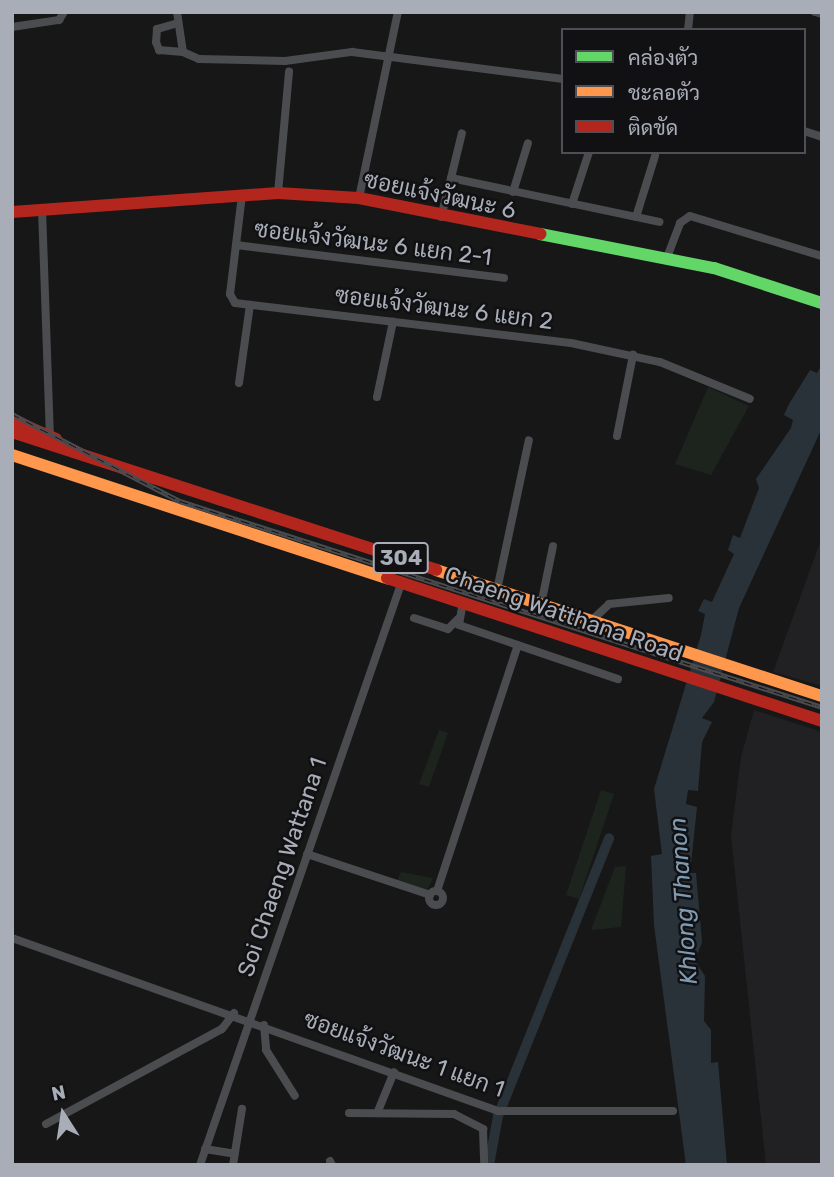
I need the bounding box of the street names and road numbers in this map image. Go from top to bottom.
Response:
street label: ซอยแจ้งวัฒนะ 6 [361,165,519,225]
street label: ซอยแจ้งวัฒนะ 6 แยก 2-1 [253,215,493,271]
street label: ซอยแจ้งวัฒนะ 6 แยก 2 [334,281,554,335]
road number: 304 [371,540,431,576]
street label: Chaeng Watthana Road [441,560,687,668]
street label: Soi Chaeng Wattana 1 [231,754,333,980]
street label: ซอยแจ้งวัฒนะ 1 แยก 1 [300,1005,508,1103]

